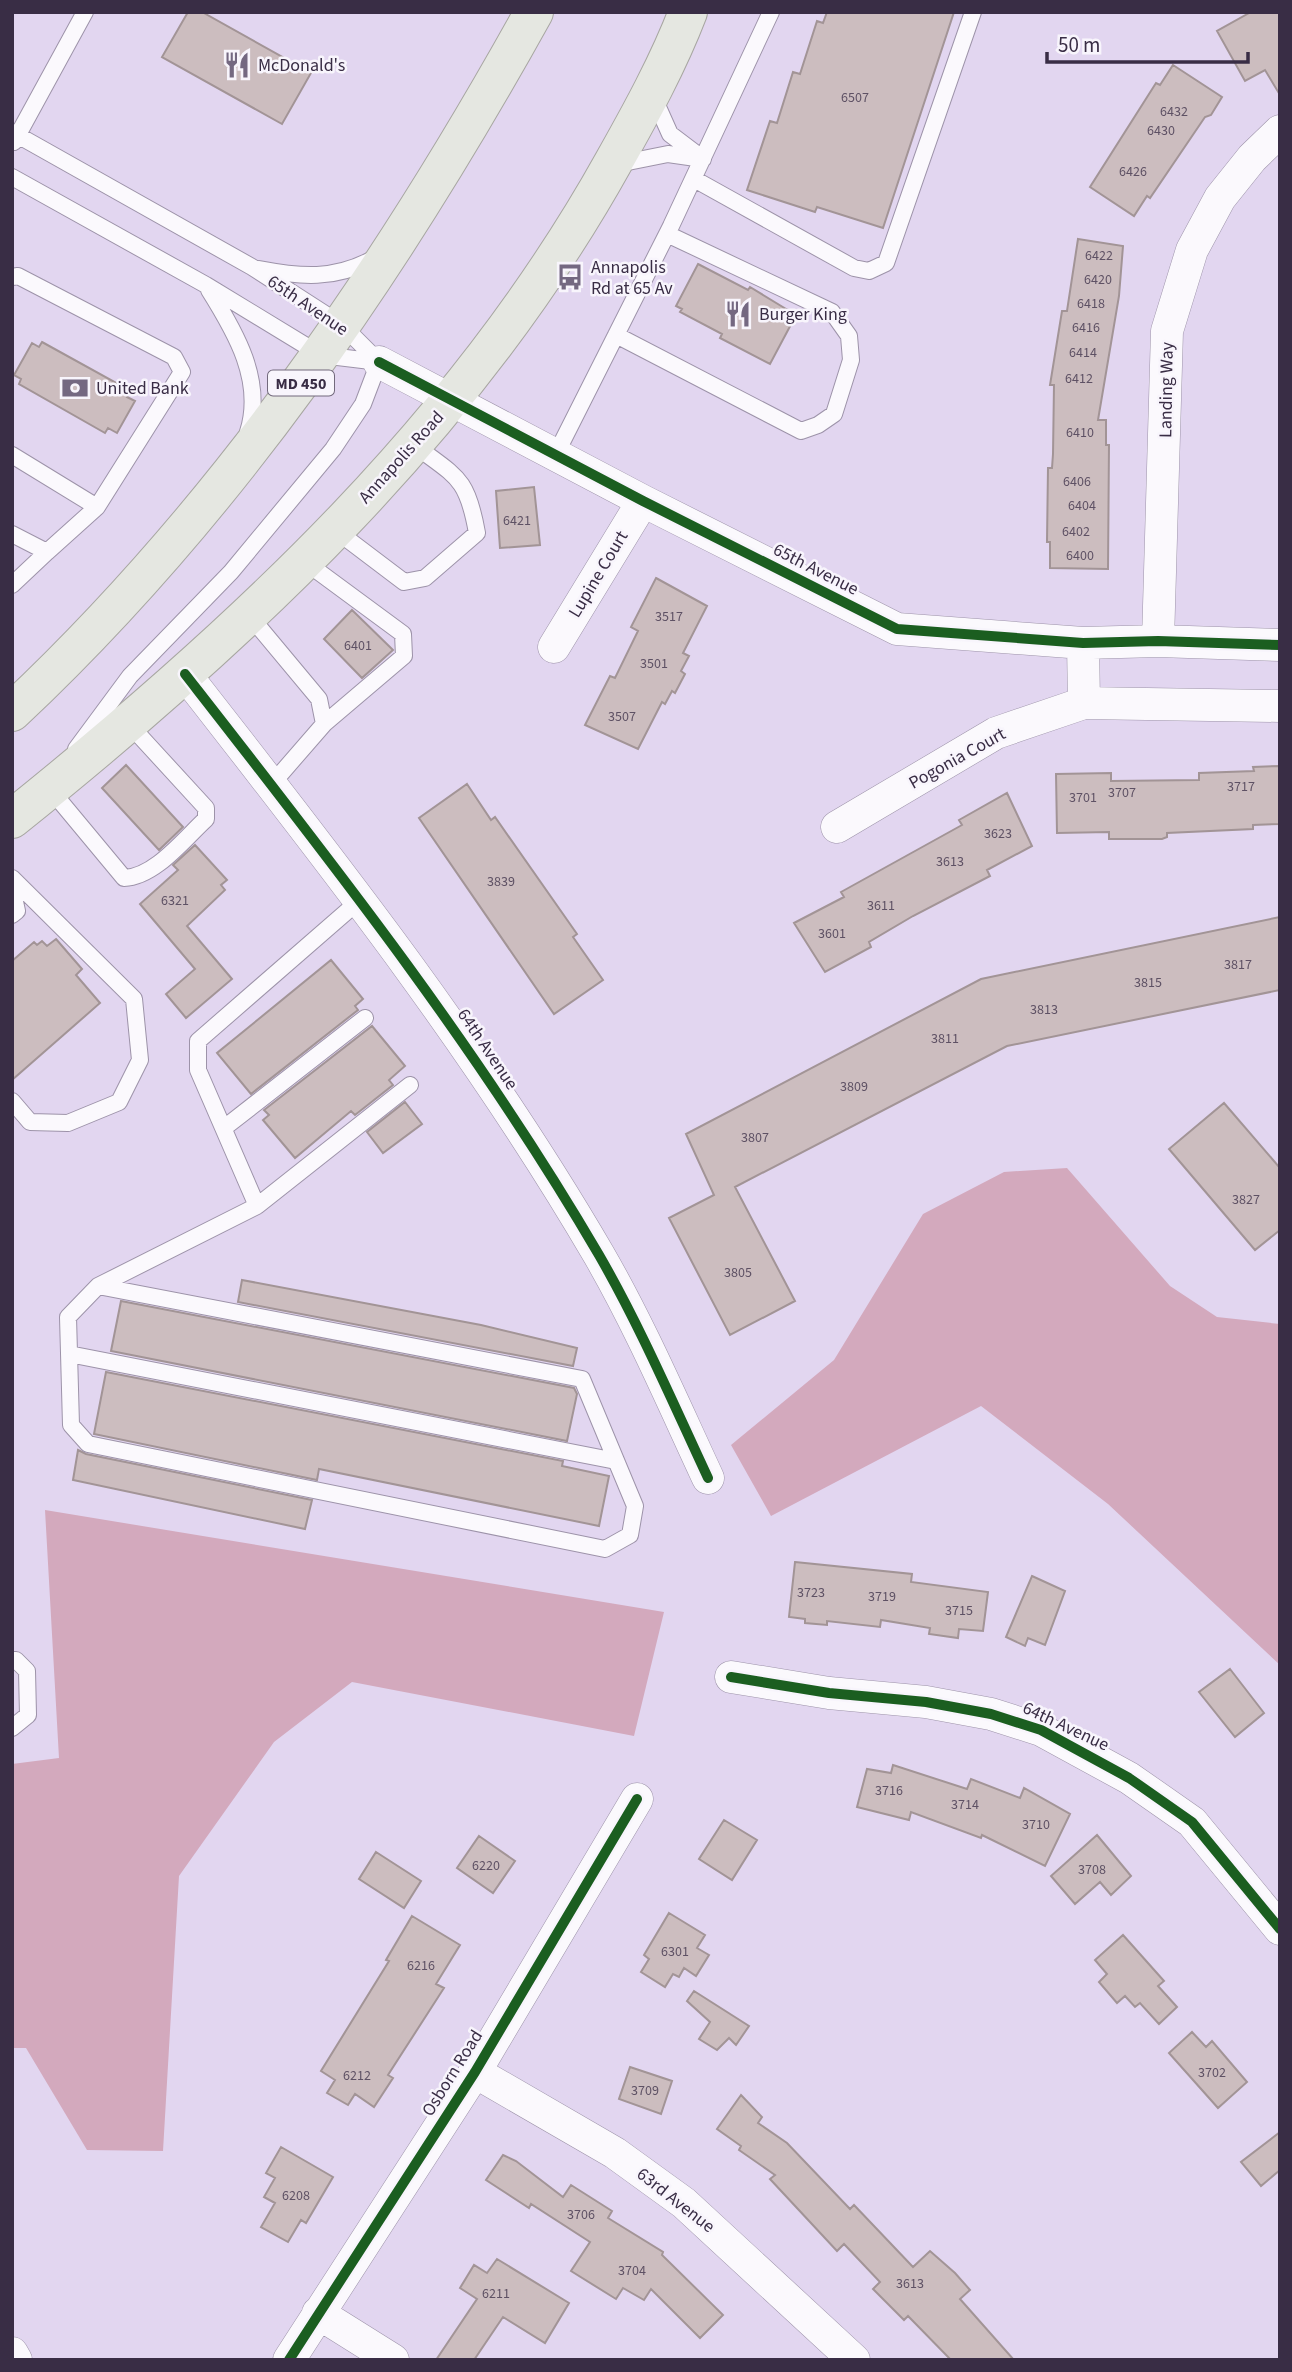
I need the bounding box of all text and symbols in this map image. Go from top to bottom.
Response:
scale bar [1047,21,1248,65]
text: 50 m [1058,30,1100,60]
restaurant icon: McDonald's [222,50,252,80]
place label: McDonald's [258,53,345,78]
house number: 6507 [841,88,869,108]
house number: 6432 [1160,102,1188,122]
house number: 6430 [1147,121,1175,141]
house number: 6426 [1119,162,1147,182]
house number: 6422 [1085,246,1113,266]
place label: Annapolis Rd at 65 Av [591,255,673,301]
bus stop icon: Annapolis Rd at 65 Av [555,262,585,292]
street label: 65th Avenue [262,269,353,342]
house number: 6420 [1084,270,1112,290]
house number: 6418 [1077,294,1105,314]
restaurant icon: Burger King [723,299,753,329]
place label: Burger King [759,302,847,327]
house number: 6416 [1072,318,1100,338]
street label: Landing Way [1153,341,1180,438]
house number: 6414 [1069,343,1097,363]
house number: 6412 [1065,369,1093,389]
road number: MD 450 [268,370,334,396]
bank icon: United Bank [60,373,90,403]
place label: United Bank [96,376,189,401]
street label: Annapolis Road [353,405,450,509]
house number: 6410 [1066,423,1094,443]
house number: 6406 [1063,472,1091,492]
house number: 6404 [1068,496,1096,516]
house number: 6421 [503,511,531,531]
house number: 6402 [1062,522,1090,542]
street label: Lupine Court [563,526,634,622]
street label: 65th Avenue [769,537,863,602]
house number: 6400 [1066,546,1094,566]
house number: 3517 [655,607,683,627]
house number: 6401 [344,636,372,656]
house number: 3501 [640,654,668,674]
house number: 3507 [608,707,636,727]
street label: Pogonia Court [904,722,1010,795]
house number: 3717 [1227,777,1255,797]
house number: 3707 [1108,783,1136,803]
house number: 3701 [1069,788,1097,808]
house number: 3623 [984,824,1012,844]
house number: 3613 [936,852,964,872]
house number: 3839 [487,872,515,892]
house number: 6321 [161,891,189,911]
house number: 3611 [867,896,895,916]
house number: 3601 [818,924,846,944]
house number: 3817 [1224,955,1252,975]
house number: 3815 [1134,973,1162,993]
house number: 3813 [1030,1000,1058,1020]
street label: 64th Avenue [451,1004,524,1095]
house number: 3811 [931,1029,959,1049]
house number: 3809 [840,1077,868,1097]
house number: 3807 [741,1128,769,1148]
house number: 3827 [1232,1190,1260,1210]
house number: 3805 [724,1263,752,1283]
house number: 3723 [797,1583,825,1603]
house number: 3719 [868,1587,896,1607]
house number: 3715 [945,1601,973,1621]
street label: 64th Avenue [1018,1696,1113,1757]
house number: 3716 [875,1781,903,1801]
house number: 3714 [951,1795,979,1815]
house number: 3710 [1022,1815,1050,1835]
house number: 6220 [472,1856,500,1876]
house number: 3708 [1078,1860,1106,1880]
house number: 6301 [661,1942,689,1962]
house number: 6216 [407,1956,435,1976]
street label: Osborn Road [416,2025,489,2121]
house number: 3702 [1198,2063,1226,2083]
house number: 6212 [343,2066,371,2086]
house number: 3709 [631,2081,659,2101]
street label: 63rd Avenue [631,2162,720,2239]
house number: 6208 [282,2186,310,2206]
house number: 3706 [567,2205,595,2225]
house number: 3704 [618,2261,646,2281]
house number: 3613 [896,2274,924,2294]
house number: 6211 [482,2284,510,2304]

